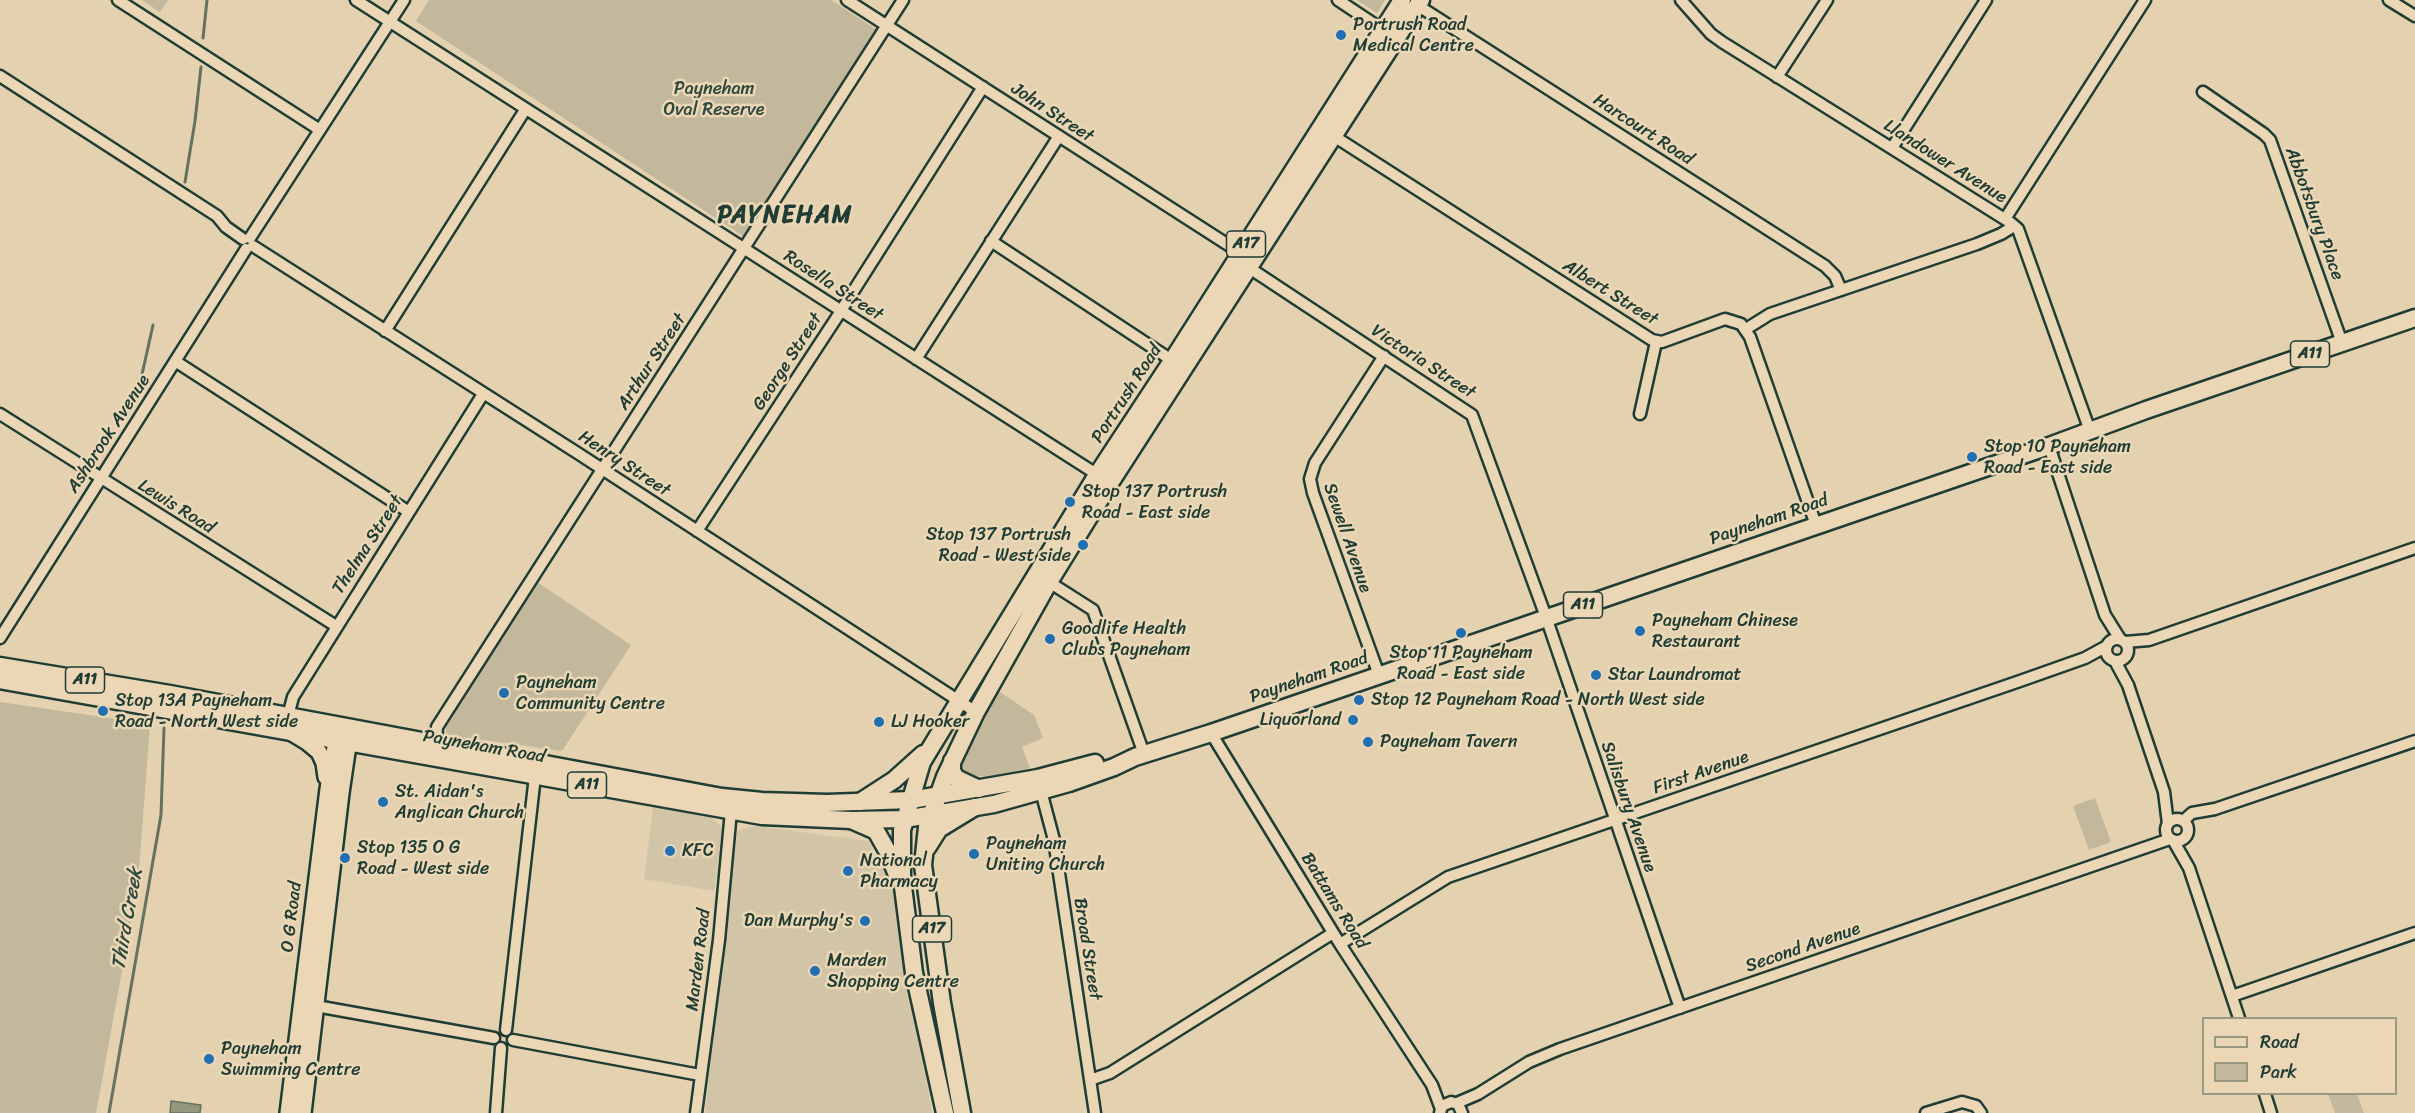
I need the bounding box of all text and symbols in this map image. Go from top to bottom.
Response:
place label: Portrush Road Medical Centre [1353,14,1474,57]
marker: Portrush Road Medical Centre [1334,28,1348,42]
park label: Payneham Oval Reserve [663,78,765,121]
street label: John Street [1007,78,1097,148]
street label: Harcourt Road [1589,90,1697,170]
street label: Llandower Avenue [1879,115,2011,209]
street label: Abbotsbury Place [2280,145,2348,283]
district label: PAYNEHAM [717,202,853,230]
road number: A17 [1226,231,1266,257]
street label: Rosella Street [779,246,887,326]
street label: Albert Street [1558,255,1662,331]
street label: George Street [749,309,827,415]
street label: Arthur Street [613,310,691,414]
street label: Victoria Street [1367,320,1479,404]
street label: Portrush Road [1087,341,1167,447]
road number: A11 [2290,341,2330,367]
street label: Ashbrook Avenue [63,371,155,497]
street label: Henry Street [574,426,674,502]
place label: Stop 10 Payneham Road - East side [1984,436,2131,478]
marker: Stop 10 Payneham Road - East side [1965,450,1979,464]
street label: Lewis Road [134,475,218,539]
street label: Sewell Avenue [1318,480,1376,596]
place label: Stop 137 Portrush Road - East side [1082,481,1227,524]
street label: Payneham Road [1707,490,1831,550]
street label: Thelma Street [328,491,408,599]
marker: Stop 137 Portrush Road - East side [1063,495,1077,509]
place label: Stop 137 Portrush Road - West side [926,524,1071,566]
marker: Stop 137 Portrush Road - West side [1076,538,1090,552]
road number: A11 [1564,592,1602,618]
place label: Payneham Chinese Restaurant [1652,610,1798,652]
place label: Goodlife Health Clubs Payneham [1062,618,1190,660]
marker: Payneham Chinese Restaurant [1633,624,1647,638]
marker: Stop 11 Payneham Road - East side [1454,626,1468,640]
marker: Goodlife Health Clubs Payneham [1043,632,1057,646]
place label: Stop 11 Payneham Road - East side [1389,642,1533,684]
street label: Payneham Road [1247,648,1371,708]
place label: Star Laundromat [1608,664,1741,686]
road number: A11 [66,667,104,693]
marker: Star Laundromat [1589,668,1603,682]
place label: Payneham Community Centre [516,672,665,714]
marker: Payneham Community Centre [497,686,511,700]
place label: Stop 12 Payneham Road - North West side [1371,689,1705,711]
place label: Stop 13A Payneham Road - North West side [115,690,298,732]
marker: Stop 12 Payneham Road - North West side [1352,693,1366,707]
marker: Stop 13A Payneham Road - North West side [96,704,110,718]
place label: Liquorland [1260,709,1341,731]
place label: LJ Hooker [891,711,969,733]
marker: Liquorland [1346,713,1360,727]
marker: LJ Hooker [872,715,886,729]
street label: Payneham Road [421,726,547,768]
place label: Payneham Tavern [1380,731,1517,753]
marker: Payneham Tavern [1361,735,1375,749]
street label: Salisbury Avenue [1596,739,1660,875]
street label: First Avenue [1650,747,1752,799]
road number: A11 [568,772,606,798]
place label: St. Aidan's Anglican Church [395,781,524,824]
marker: St. Aidan's Anglican Church [376,795,390,809]
place label: Payneham Uniting Church [986,833,1105,876]
place label: Stop 135 O G Road - West side [357,837,489,880]
place label: KFC [682,840,714,862]
marker: KFC [663,844,677,858]
marker: Payneham Uniting Church [967,847,981,861]
street label: Battams Road [1296,849,1372,953]
place label: National Pharmacy [860,850,938,892]
marker: Stop 135 O G Road - West side [338,851,352,865]
marker: National Pharmacy [841,864,855,878]
water label: Third Creek [107,866,149,972]
street label: O G Road [277,881,307,953]
street label: Broad Street [1068,896,1106,1002]
street label: Marden Road [682,908,716,1012]
place label: Dan Murphy's [744,910,853,932]
marker: Dan Murphy's [858,914,872,928]
road number: A17 [912,916,952,942]
street label: Second Avenue [1743,918,1863,978]
place label: Marden Shopping Centre [827,950,959,992]
marker: Marden Shopping Centre [808,964,822,978]
legend [2202,1017,2397,1095]
text: Road [2260,1026,2299,1058]
place label: Payneham Swimming Centre [221,1038,360,1080]
marker: Payneham Swimming Centre [202,1052,216,1066]
text: Park [2260,1056,2297,1088]

